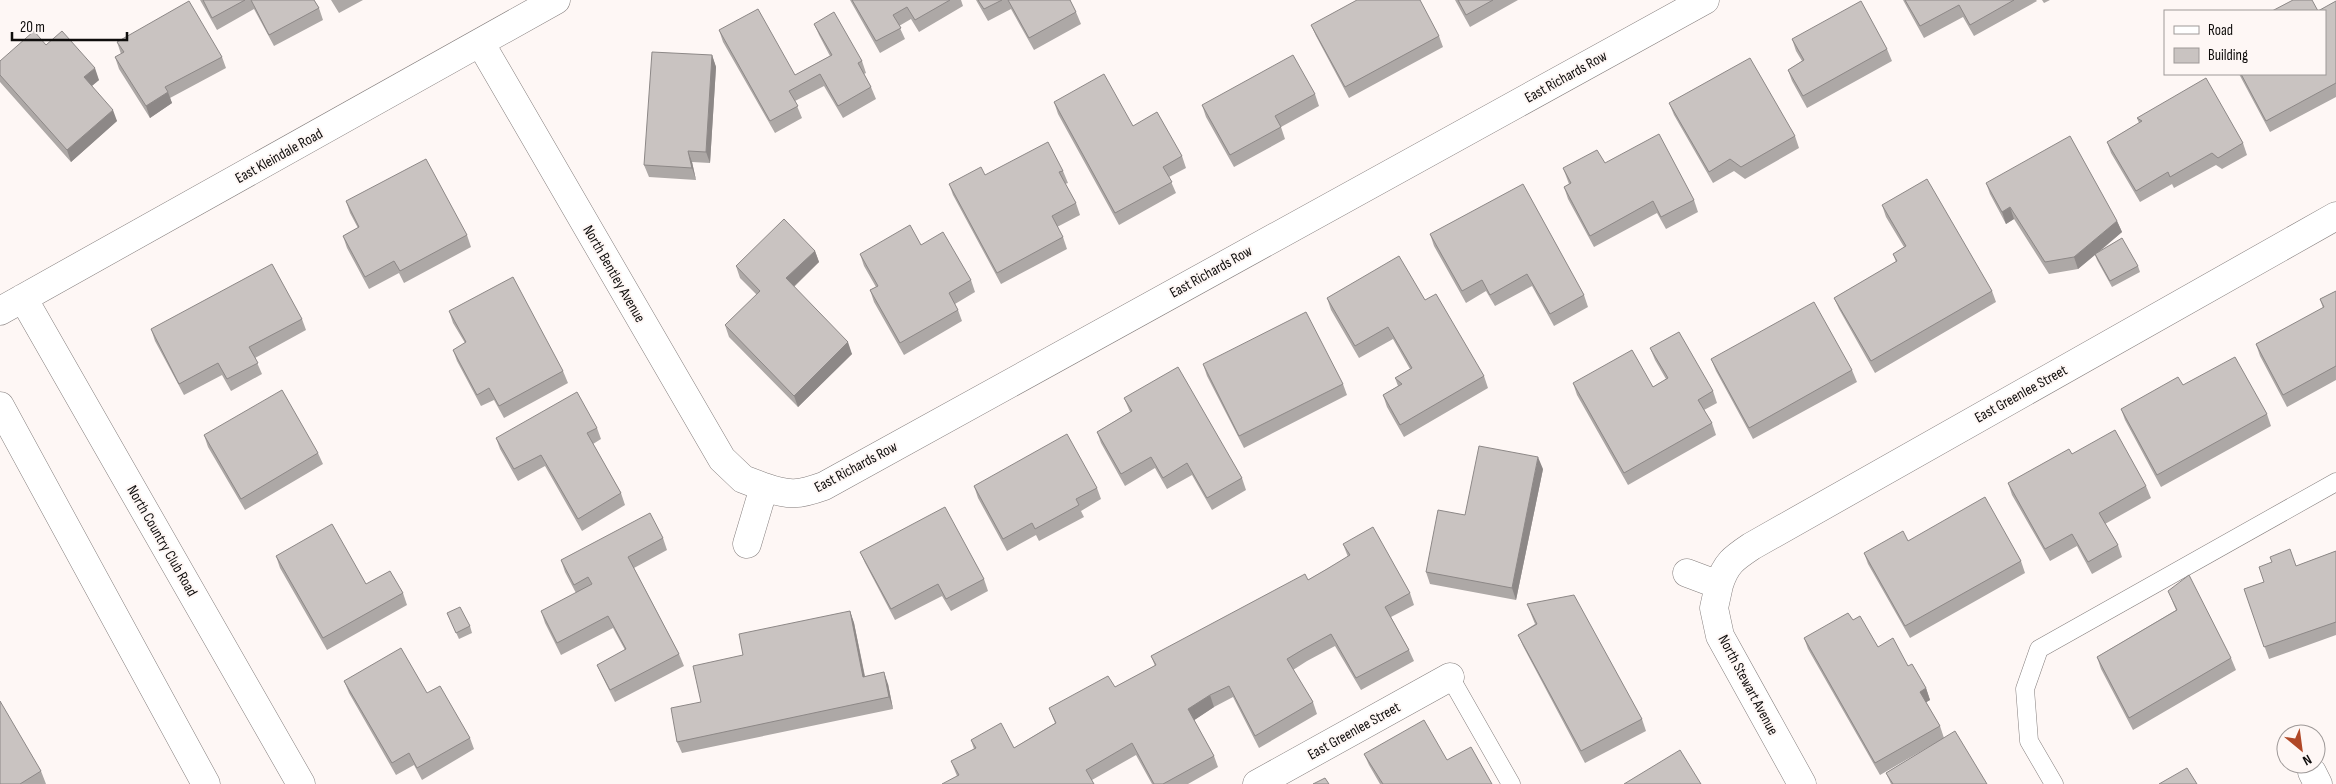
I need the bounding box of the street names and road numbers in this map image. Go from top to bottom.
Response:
street label: East Richards Row [1521,46,1611,107]
street label: East Kleindale Road [232,124,326,188]
street label: North Bentley Avenue [578,222,650,326]
street label: East Richards Row [1166,241,1256,302]
street label: East Greenlee Street [1971,361,2071,427]
street label: East Richards Row [811,437,901,497]
street label: North Country Club Road [123,482,201,600]
street label: North Stewart Avenue [1714,632,1782,738]
street label: East Greenlee Street [1304,698,1404,764]

